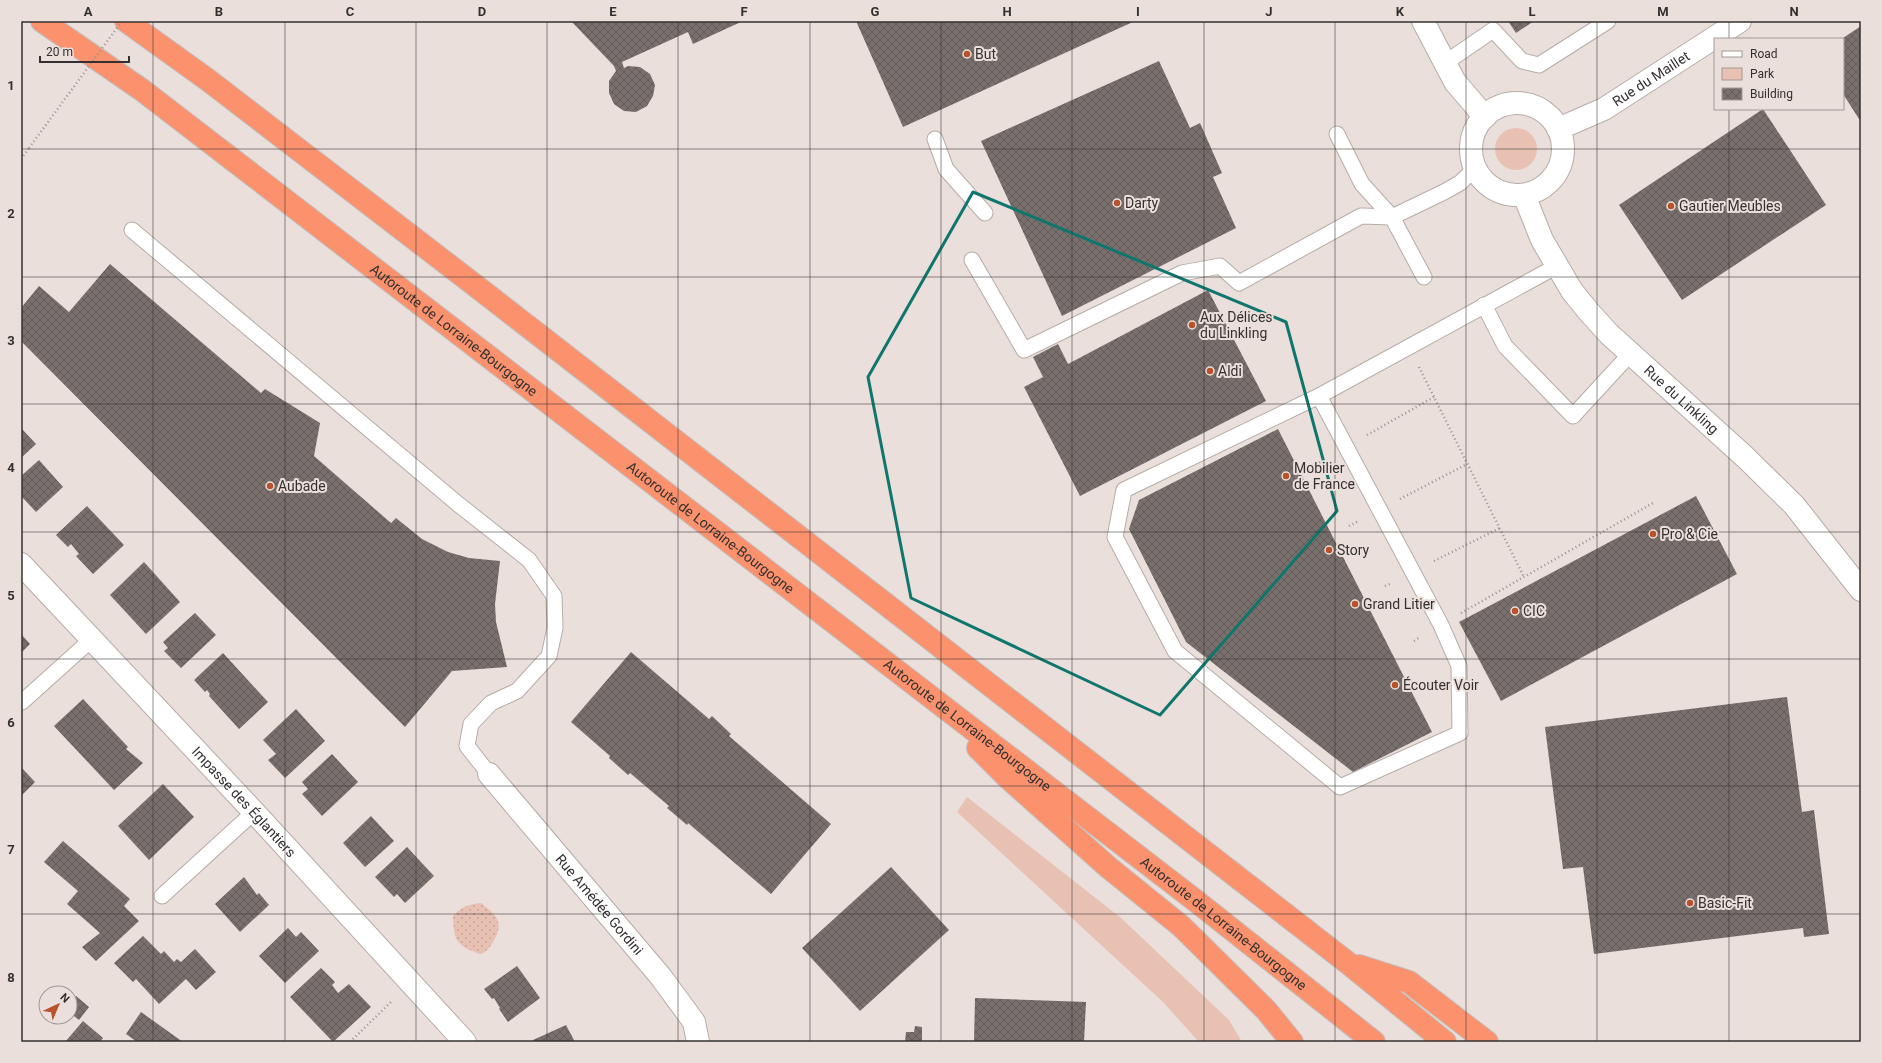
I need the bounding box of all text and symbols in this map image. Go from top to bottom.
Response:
text: A [84,4,93,19]
text: B [215,4,223,19]
text: C [346,4,355,19]
text: D [478,4,486,19]
text: E [609,4,617,19]
text: F [740,4,748,19]
text: G [871,4,880,19]
text: H [1002,4,1012,19]
text: I [1136,4,1140,19]
text: J [1265,4,1273,19]
text: K [1396,4,1405,19]
text: L [1528,4,1536,19]
text: M [1657,4,1669,19]
text: N [1789,4,1799,19]
scale bar [40,38,129,64]
legend [1714,38,1844,110]
text: 20 m [46,45,73,59]
place label: But [975,46,996,62]
text: Road [1750,47,1778,61]
street label: Rue du Maillet [1609,48,1693,109]
marker: But [962,49,972,59]
text: Park [1750,67,1775,81]
text: 1 [7,78,15,93]
text: Building [1750,87,1793,101]
place label: Darty [1125,195,1158,211]
marker: Darty [1112,198,1122,208]
place label: Gautier Meubles [1679,198,1781,214]
marker: Gautier Meubles [1666,201,1676,211]
text: 2 [7,206,15,221]
street label: Autoroute de Lorraine-Bourgogne [367,261,541,399]
place label: Aux Délices du Linkling [1200,309,1273,341]
marker: Aux Délices du Linkling [1187,320,1197,330]
text: 3 [7,333,15,348]
street label: Rue du Linkling [1641,362,1722,437]
place label: Aldi [1218,363,1242,379]
marker: Aldi [1205,366,1215,376]
street label: Autoroute de Lorraine-Bourgogne [624,458,797,597]
text: 4 [7,460,15,475]
place label: Mobilier de France [1294,460,1355,492]
marker: Mobilier de France [1281,471,1291,481]
place label: Aubade [278,478,326,494]
marker: Aubade [265,481,275,491]
place label: Pro & Cie [1661,526,1718,542]
marker: Pro & Cie [1648,529,1658,539]
place label: Story [1337,542,1370,558]
marker: Story [1324,545,1334,555]
text: 5 [7,588,15,603]
place label: Grand Litier [1363,596,1435,612]
marker: Grand Litier [1350,599,1360,609]
place label: CIC [1523,603,1545,619]
marker: CIC [1510,606,1520,616]
street label: Autoroute de Lorraine-Bourgogne [881,656,1054,794]
place label: Écouter Voir [1403,676,1479,693]
marker: Écouter Voir [1390,680,1400,690]
text: 6 [7,715,15,730]
street label: Impasse des Églantiers [189,743,299,860]
text: 7 [7,842,15,857]
street label: Rue Amédée Gordini [552,851,647,958]
street label: Autoroute de Lorraine-Bourgogne [1137,853,1310,994]
place label: Basic-Fit [1698,895,1752,911]
marker: Basic-Fit [1685,898,1695,908]
text: 8 [7,970,15,985]
north arrow [38,985,78,1025]
text: N [57,991,72,1006]

